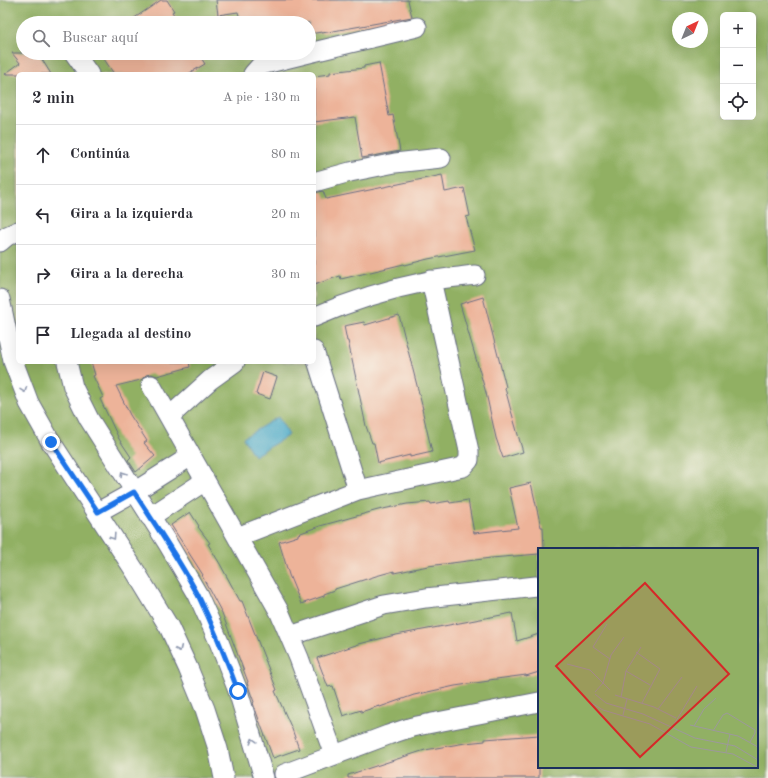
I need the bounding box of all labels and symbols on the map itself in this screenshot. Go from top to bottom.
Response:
north arrow [672,12,708,48]
one-way arrow [19,387,27,394]
route end [42,433,60,451]
one-way arrow [121,471,128,478]
one-way arrow [109,533,116,540]
inset map [538,548,758,768]
one-way arrow [174,645,182,652]
route start [229,682,247,700]
one-way arrow [249,737,258,744]

